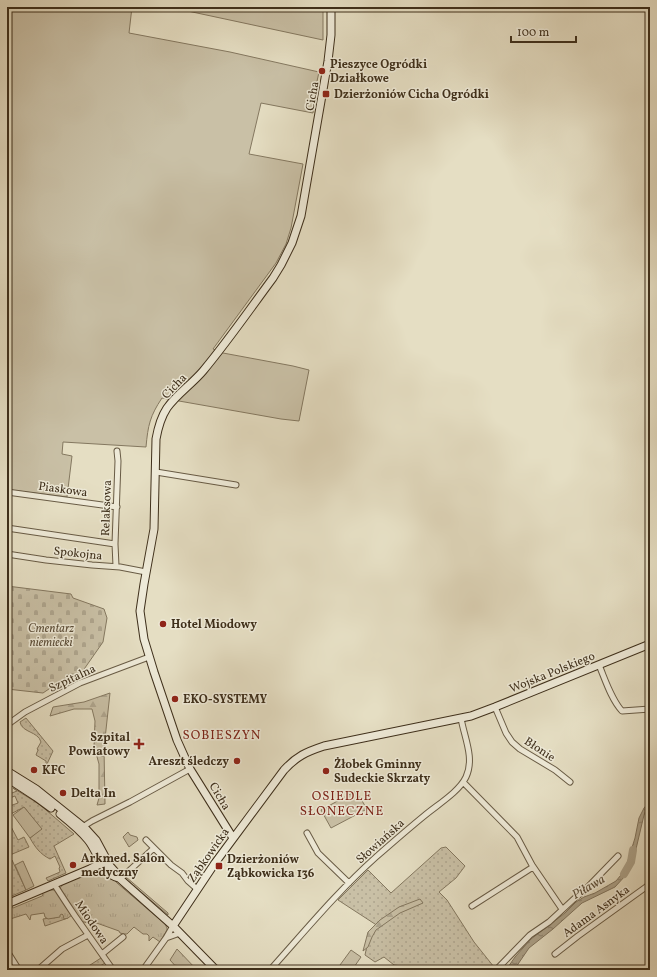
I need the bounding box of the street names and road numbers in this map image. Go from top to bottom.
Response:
street label: Cicha [303,80,323,112]
street label: Cicha [159,370,191,403]
street label: Piaskowa [37,479,89,501]
street label: Relaksowa [98,480,116,537]
street label: Spokojna [53,543,103,565]
street label: Wojska Polskiego [507,648,598,697]
street label: Szpitalna [46,661,98,697]
street label: Błonie [521,734,558,766]
street label: Cicha [205,780,234,813]
street label: Słowiańska [353,816,408,868]
street label: Ząbkowicka [184,825,233,886]
street label: Adama Asnyka [560,882,633,942]
street label: Miodowa [71,898,112,948]

